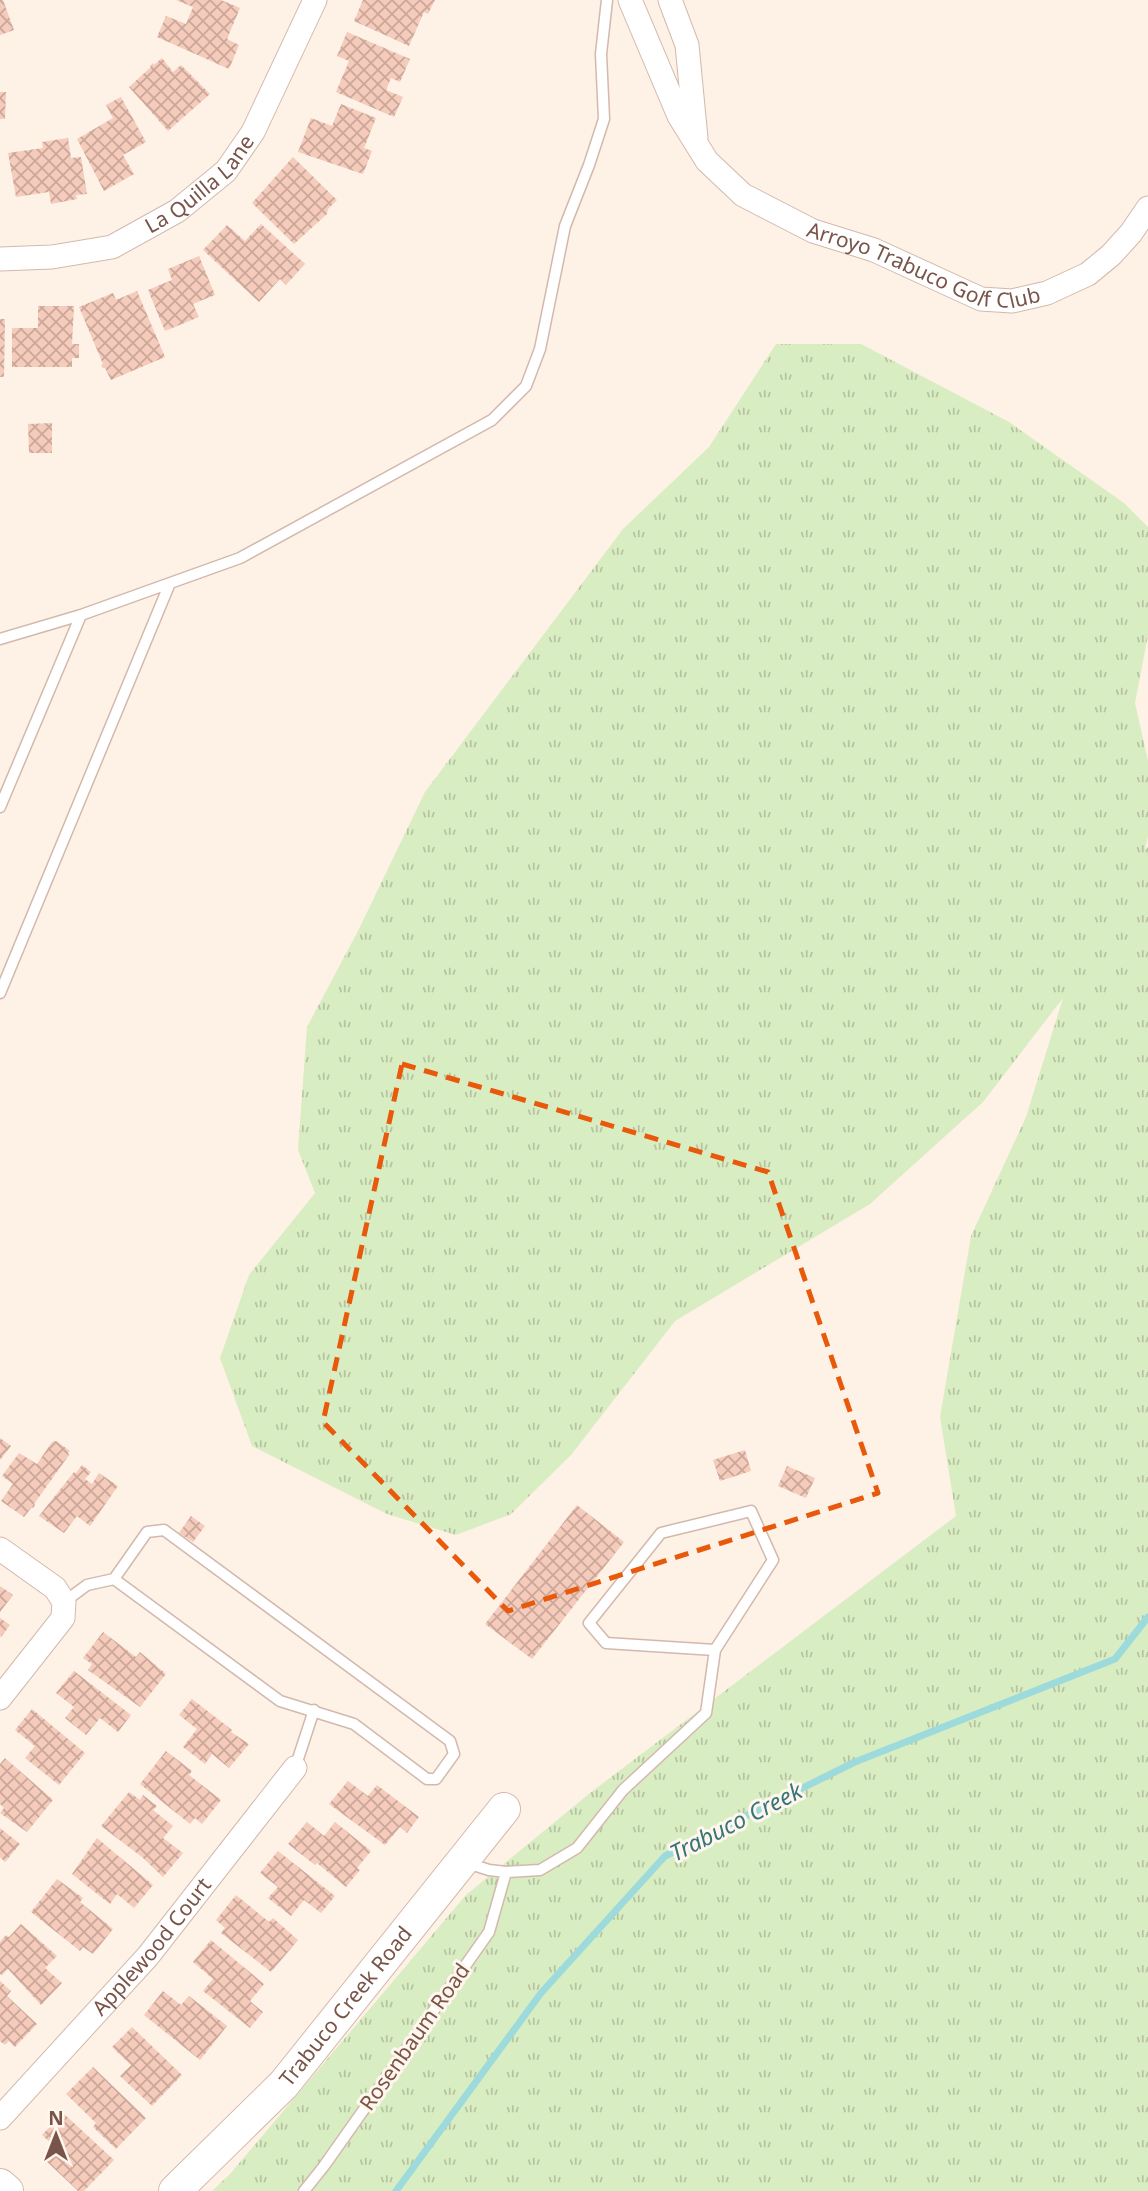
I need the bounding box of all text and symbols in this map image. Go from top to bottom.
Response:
street label: La Quilla Lane [139,129,260,239]
street label: Arroyo Trabuco Golf Club [804,215,1043,314]
water label: Trabuco Creek [664,1773,809,1868]
street label: Applewood Court [85,1871,217,2021]
street label: Trabuco Creek Road [273,1920,418,2092]
street label: Rosenbaum Road [353,1957,476,2116]
north arrow [21,2100,91,2170]
text: N [48,2105,64,2131]

